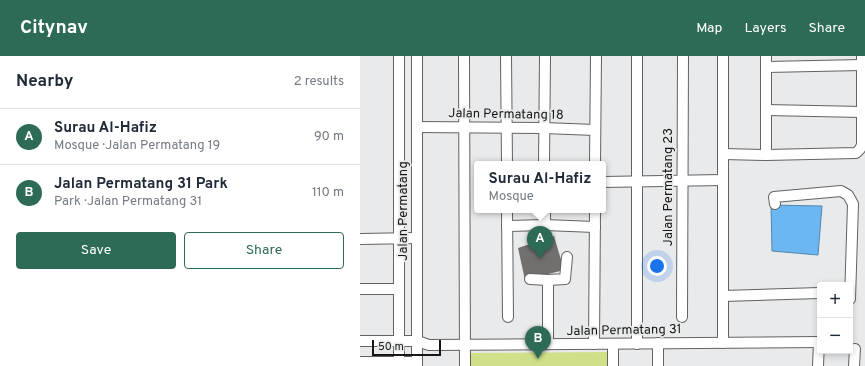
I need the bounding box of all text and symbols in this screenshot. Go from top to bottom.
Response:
text: Citynav [20,16,88,40]
text: Map [696,20,722,37]
text: Layers [744,20,786,37]
text: Share [808,20,845,37]
text: Nearby [16,71,73,93]
text: 2 results [294,74,344,90]
street label: Jalan Permatang 18 [448,106,564,124]
text: Surau Al-Hafiz [54,119,157,138]
street label: Jalan Permatang 23 [661,128,677,246]
text: A [24,129,34,145]
text: 90 m [314,129,344,145]
text: Mosque · Jalan Permatang 19 [54,138,220,154]
street label: Jalan Permatang [396,161,412,261]
popup [474,161,606,213]
text: Surau Al-Hafiz [489,170,591,189]
text: Jalan Permatang 31 Park [54,175,228,194]
text: B [25,185,33,201]
text: 110 m [312,185,344,201]
text: Mosque [489,189,534,205]
text: Park · Jalan Permatang 31 [54,194,202,210]
pin: A [527,226,553,259]
button: Save [16,232,176,269]
button: Share [184,232,344,269]
your location [647,256,667,276]
map controls [817,282,853,354]
button: + [817,282,853,318]
button: − [817,318,853,354]
street label: Jalan Permatang 31 [566,322,682,340]
pin: B [525,326,551,359]
scale bar [372,338,441,357]
text: 50 m [378,340,404,354]

